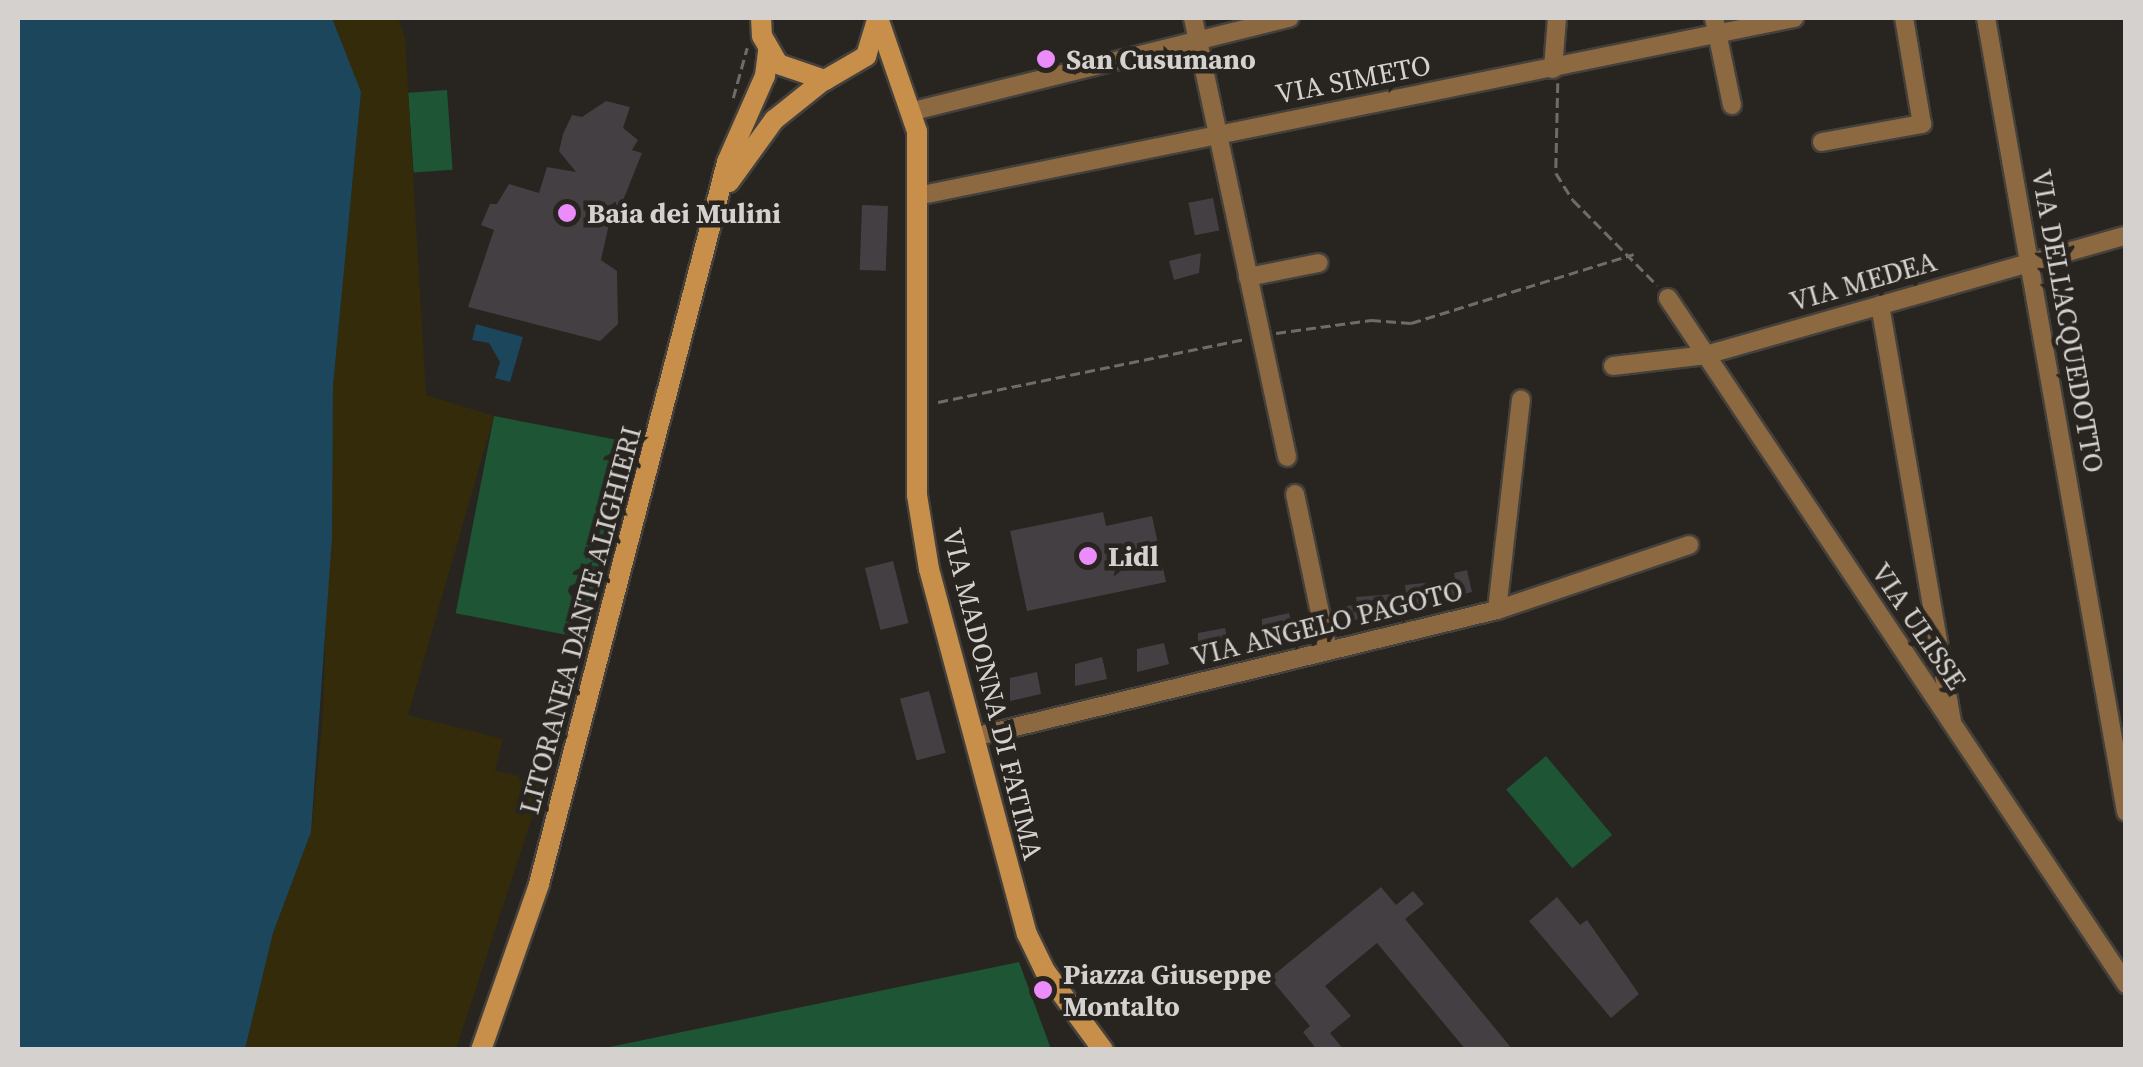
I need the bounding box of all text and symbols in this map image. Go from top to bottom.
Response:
place label: San Cusumano [1066,42,1256,76]
street label: VIA SIMETO [1273,47,1433,111]
marker: San Cusumano [1035,48,1057,70]
street label: VIA DELL'ACQUEDOTTO [2025,167,2111,475]
place label: Baia dei Mulini [587,196,781,230]
marker: Baia dei Mulini [556,202,578,224]
street label: VIA MEDEA [1786,244,1940,318]
street label: LITORANEA DANTE ALIGHIERI [512,423,648,817]
street label: VIA MADONNA DI FATIMA [935,525,1051,863]
place label: Lidl [1108,539,1159,573]
marker: Lidl [1077,545,1099,567]
street label: VIA ULISSE [1864,556,1974,696]
street label: VIA ANGELO PAGOTO [1188,573,1466,673]
place label: Piazza Giuseppe Montalto [1063,957,1271,1023]
marker: Piazza Giuseppe Montalto [1032,979,1054,1001]

